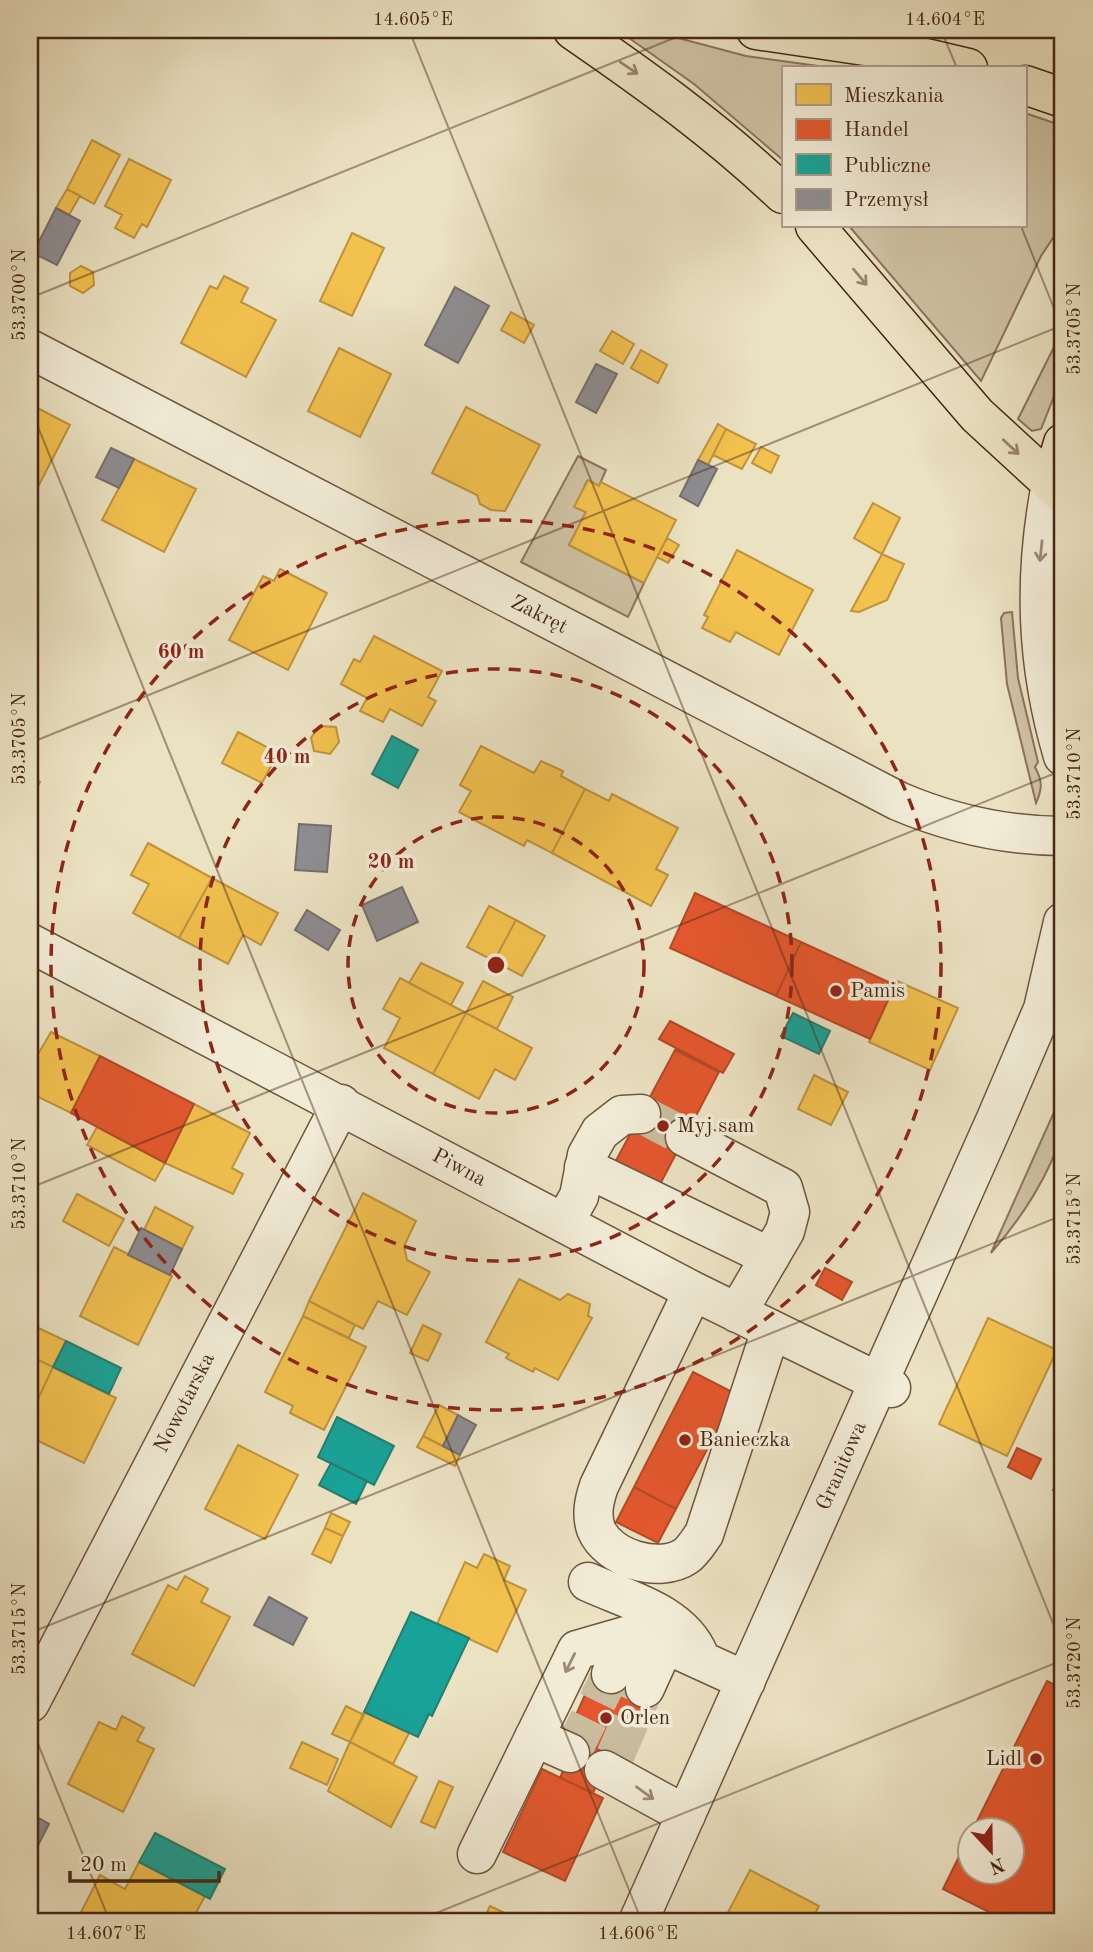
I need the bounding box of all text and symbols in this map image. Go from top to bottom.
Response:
text: 14.605°E [373,11,453,29]
text: 14.604°E [905,11,985,29]
one-way arrow [619,61,639,75]
legend [782,66,1026,228]
text: Mieszkania [844,86,944,107]
text: Handel [844,120,909,141]
text: Publiczne [844,156,931,177]
text: Przemysł [844,190,929,211]
text: 53.3700°N [11,249,29,341]
one-way arrow [852,268,868,286]
text: 53.3705°N [1066,283,1084,375]
one-way arrow [1002,439,1019,456]
one-way arrow [1034,540,1047,562]
street label: Zakręt [507,592,571,638]
text: 60 m [157,642,205,663]
text: 53.3705°N [11,693,29,785]
text: 53.3710°N [1066,728,1084,820]
text: 40 m [263,747,311,768]
text: 20 m [367,852,415,873]
centre of rings [484,953,508,977]
place label: Pamis [850,981,905,1002]
marker: Pamis [828,983,844,999]
place label: Myj sam [677,1116,755,1137]
marker: Myj sam [655,1118,671,1134]
text: 53.3710°N [11,1138,29,1230]
street label: Piwna [428,1145,490,1191]
text: 53.3715°N [1066,1173,1084,1265]
street label: Nowotarska [151,1350,219,1456]
street label: Granitowa [813,1419,871,1513]
place label: Banieczka [699,1430,790,1451]
marker: Banieczka [677,1432,693,1448]
text: 53.3715°N [11,1583,29,1675]
text: 53.3720°N [1066,1617,1084,1709]
one-way arrow [563,1652,577,1673]
place label: Orlen [620,1708,670,1729]
marker: Orlen [598,1710,614,1726]
place label: Lidl [986,1749,1022,1770]
marker: Lidl [1028,1751,1044,1767]
one-way arrow [635,1786,654,1800]
north arrow [956,1815,1026,1885]
scale bar [70,1840,219,1884]
text: N [986,1853,1007,1876]
text: 20 m [80,1855,127,1876]
text: 14.607°E [66,1925,146,1943]
text: 14.606°E [598,1925,678,1943]

